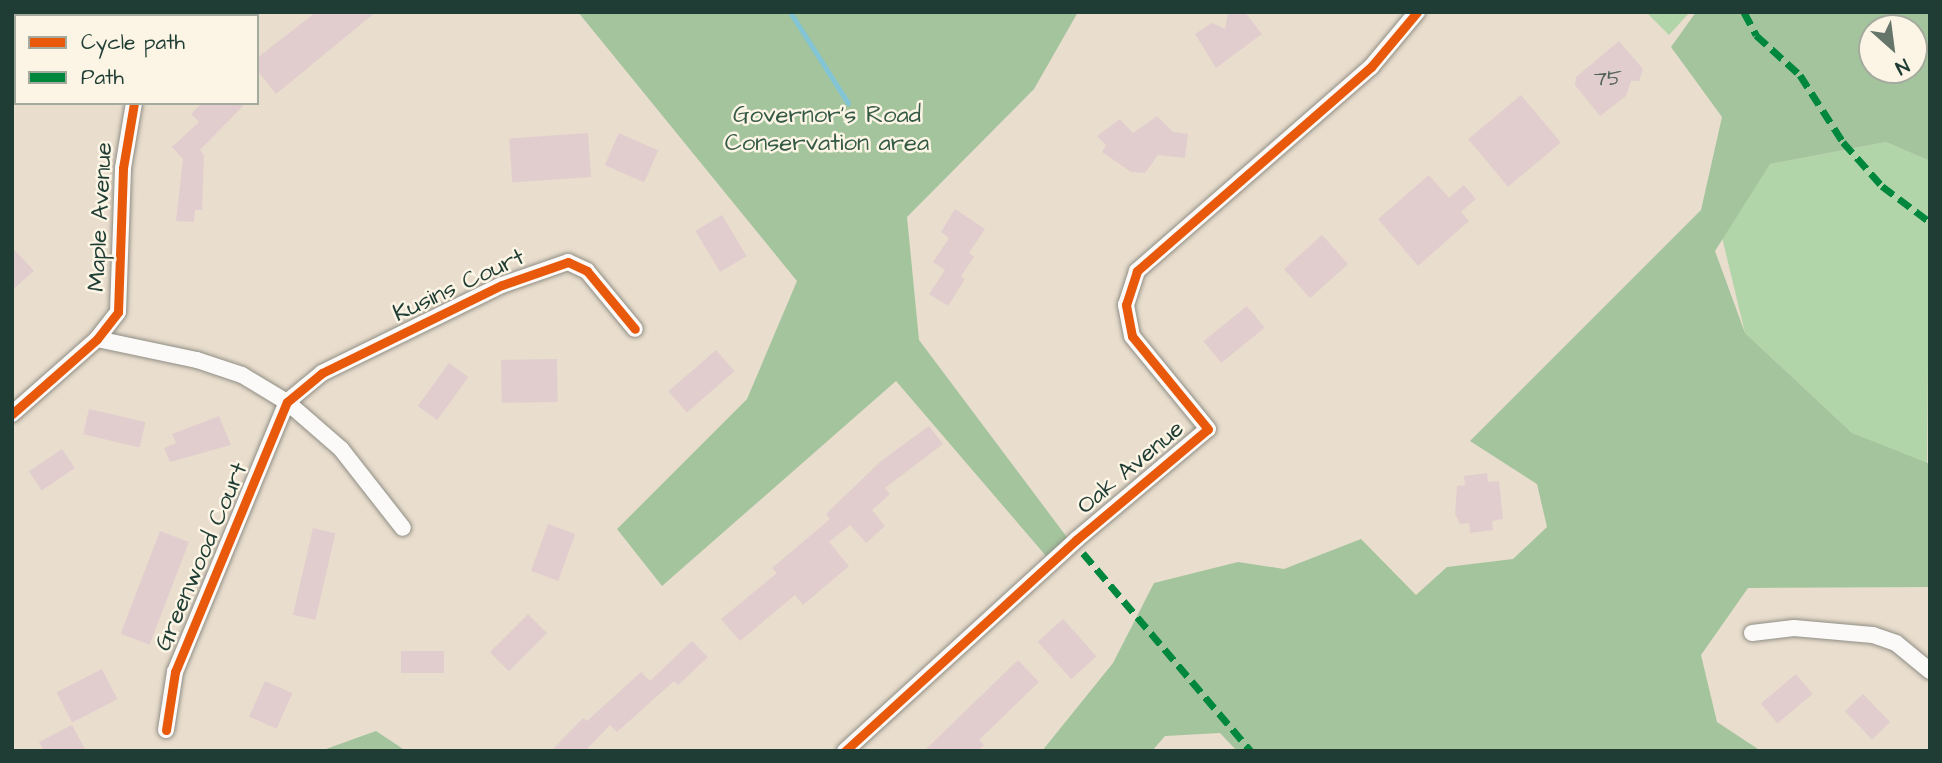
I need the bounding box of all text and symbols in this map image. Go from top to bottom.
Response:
legend [14,14,259,105]
north arrow [1858,14,1928,84]
text: Cycle path [81,28,185,57]
text: N [1891,51,1914,81]
text: Path [81,63,124,92]
house number: 75 [1594,66,1622,92]
park label: Governor's Road Conservation area [725,102,929,158]
street label: Maple Avenue [83,141,119,293]
street label: Kusins Court [389,243,529,329]
street label: Oak Avenue [1072,415,1190,521]
street label: Greenwood Court [149,459,255,655]

